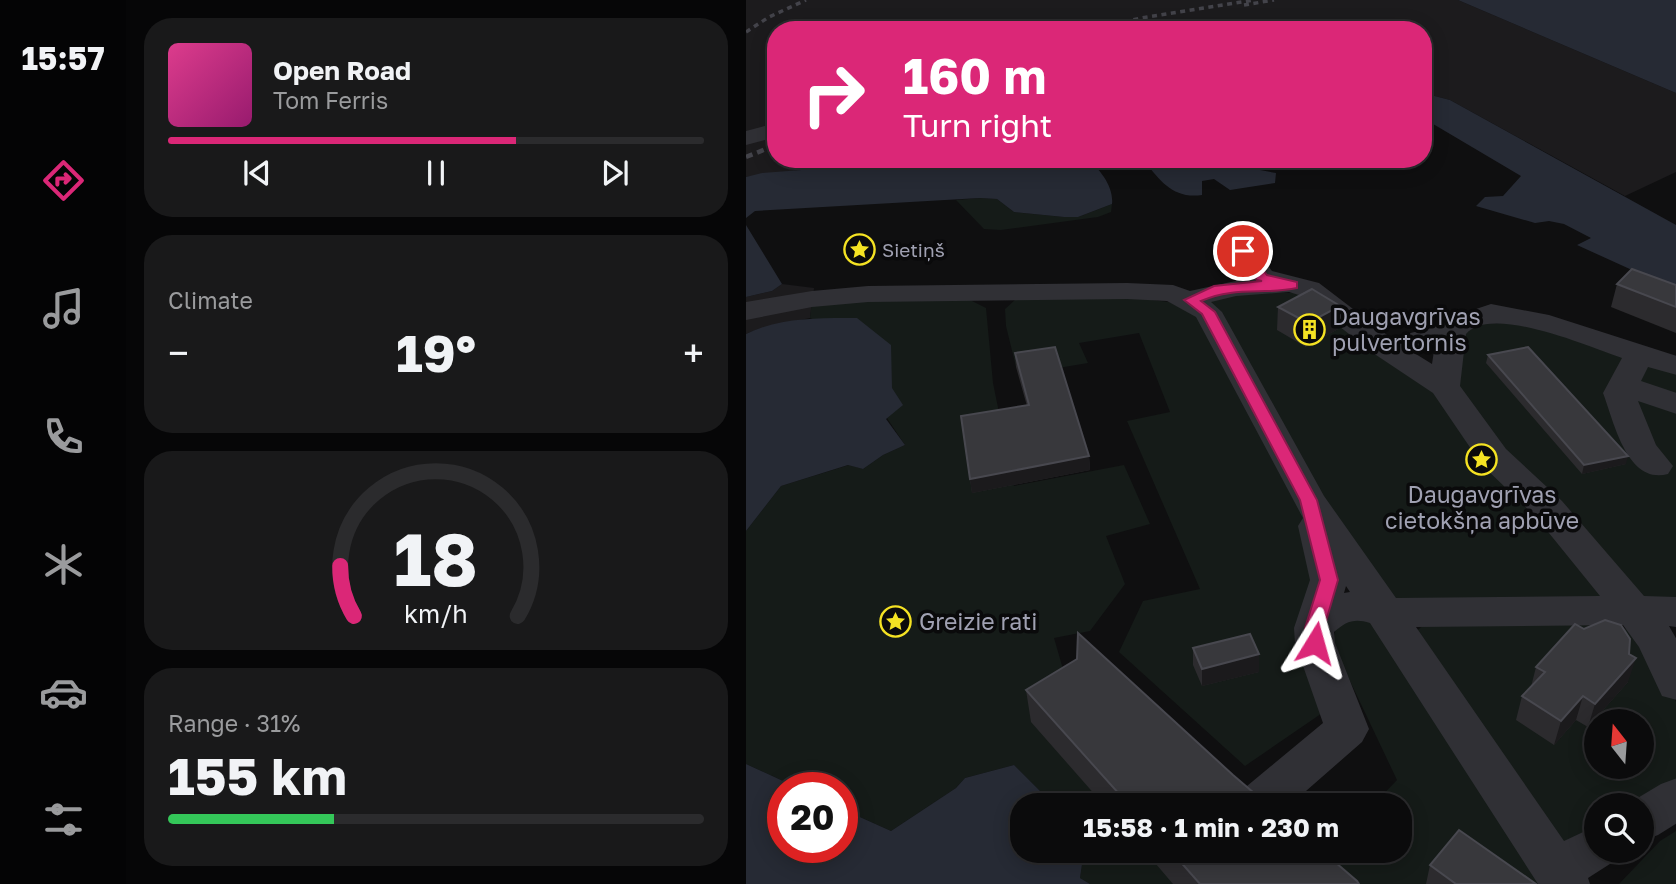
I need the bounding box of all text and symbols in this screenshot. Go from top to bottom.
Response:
text: 15:57 [21,39,105,77]
text: 160 m [903,46,1046,105]
icon: right [788,49,879,140]
text: Open Road [273,55,411,86]
text: Tom Ferris [273,86,388,114]
text: Turn right [903,106,1052,144]
icon: previous [238,154,276,192]
icon: pause [417,154,455,192]
icon: next [596,154,634,192]
icon: directions [39,156,88,205]
pin [1213,221,1273,281]
place icon: Sietiņš [842,232,876,266]
icon: arrive [1224,232,1262,270]
place label: Sietiņš [882,238,945,262]
icon: music [39,284,88,333]
text: Climate [168,286,253,314]
place label: Daugavgrīvas pulvertornis [1332,302,1481,356]
building icon: Daugavgrīvas pulvertornis [1292,312,1326,346]
text: 19° [396,321,476,383]
text: − [168,330,189,375]
text: + [683,330,704,375]
icon: phone [39,412,88,461]
place icon: Daugavgrīvas cietokšņa apbūve [1465,443,1499,477]
place label: Daugavgrīvas cietokšņa apbūve [1385,480,1579,535]
text: 18 [394,516,478,603]
icon: climate [39,540,88,589]
text: km/h [404,598,468,629]
place icon: Greizie rati [879,604,913,638]
position arrow [1278,606,1352,680]
place label: Greizie rati [919,607,1037,635]
icon: car [39,668,88,717]
text: Range · 31% [168,709,300,737]
north arrow [1584,709,1654,779]
map controls [1584,709,1654,863]
text: 155 km [168,744,347,806]
speed limit sign: 20 [767,772,858,863]
button: search [1584,793,1654,863]
icon: filters [39,795,88,844]
text: 15:58 · 1 min · 230 m [1083,812,1339,843]

